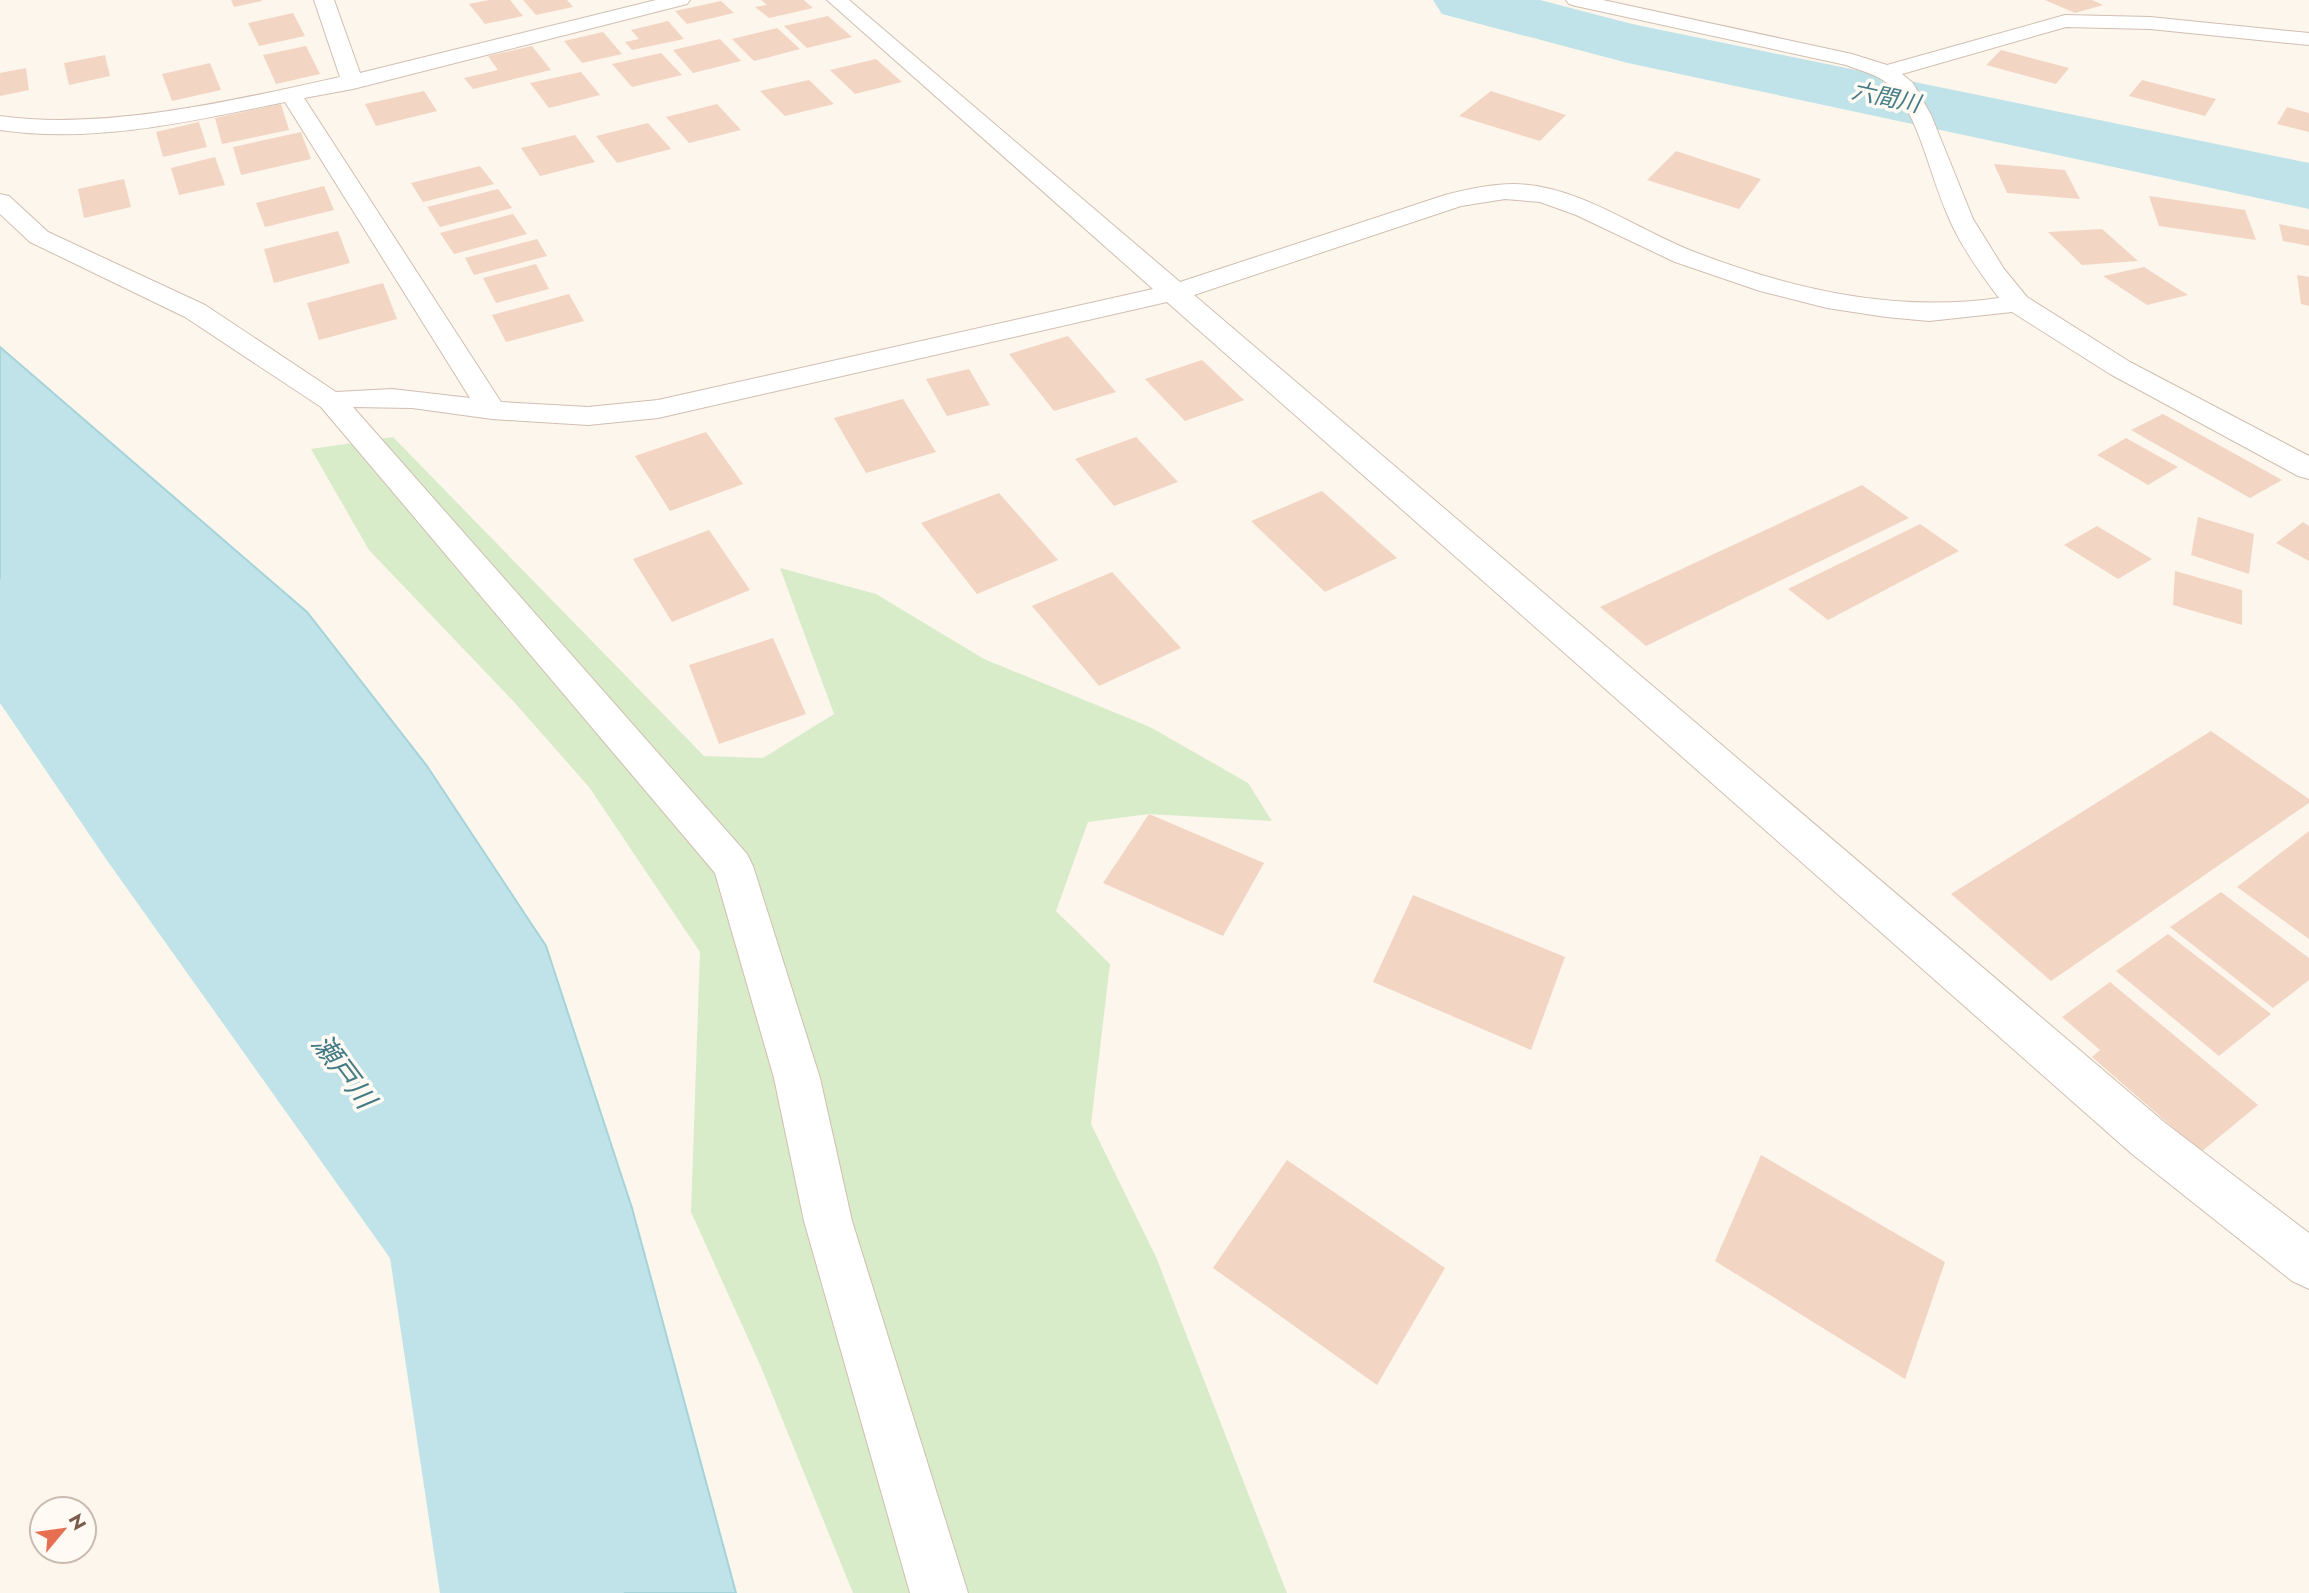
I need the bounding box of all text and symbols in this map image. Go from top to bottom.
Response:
water label: 六間川 [1849,73,1926,121]
water label: 瀬戸川 [302,1025,387,1120]
north arrow [28,1495,98,1565]
text: N [62,1509,93,1535]

